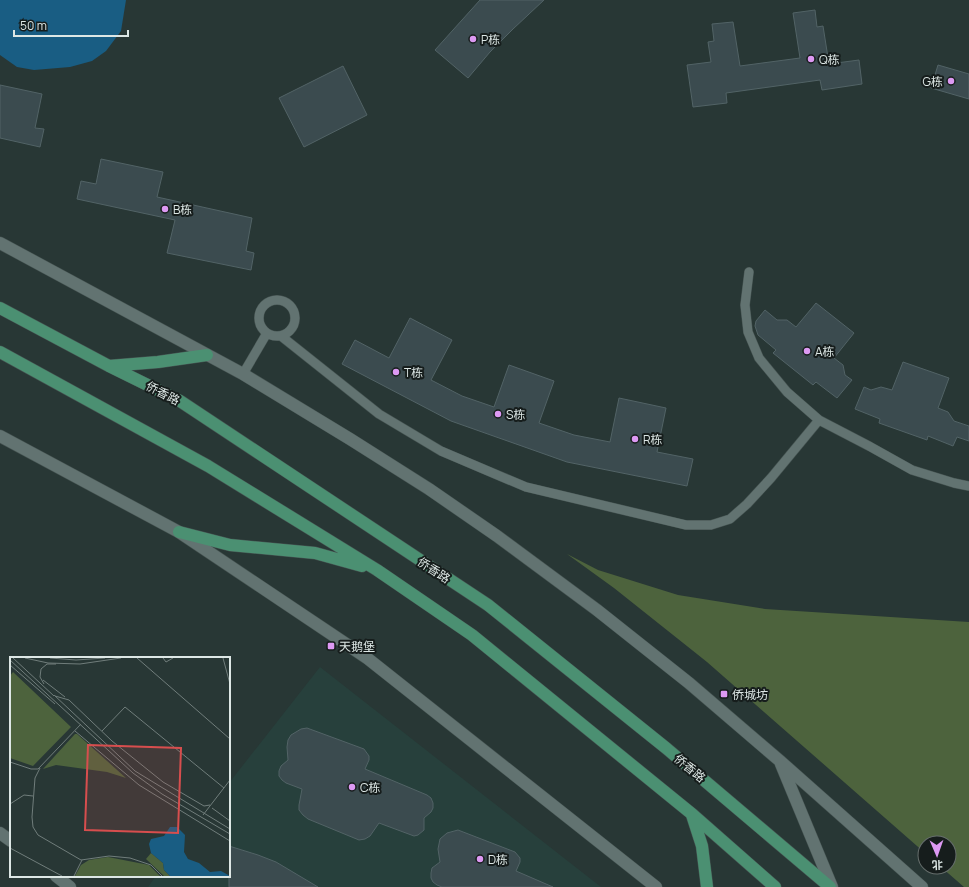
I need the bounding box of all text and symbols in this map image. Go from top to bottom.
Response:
scale bar [14,12,128,38]
text: 50 m [20,17,47,34]
place label: P栋 [481,31,500,48]
marker: P栋 [468,34,478,44]
place label: Q栋 [819,51,840,68]
marker: Q栋 [806,54,816,64]
place label: G栋 [923,73,943,90]
marker: G栋 [946,76,956,86]
place label: B栋 [173,201,192,218]
marker: B栋 [160,204,170,214]
place label: A栋 [815,343,835,360]
marker: A栋 [802,346,812,356]
place label: T栋 [404,364,423,381]
marker: T栋 [391,367,401,377]
street label: 侨香路 [143,377,183,409]
place label: S栋 [506,406,525,423]
marker: S栋 [493,409,503,419]
place label: R栋 [643,431,663,448]
marker: R栋 [630,434,640,444]
street label: 侨香路 [414,553,454,587]
place label: 天鹅堡 [339,638,375,655]
marker: 天鹅堡 [326,641,336,651]
inset map [10,657,230,877]
place label: 侨城坊 [732,686,768,703]
marker: 侨城坊 [719,689,729,699]
street label: 侨香路 [671,750,709,786]
place label: C栋 [360,779,381,796]
marker: C栋 [347,782,357,792]
north arrow [917,835,957,875]
place label: D栋 [488,851,508,868]
marker: D栋 [475,854,485,864]
text: 北 [932,858,943,873]

